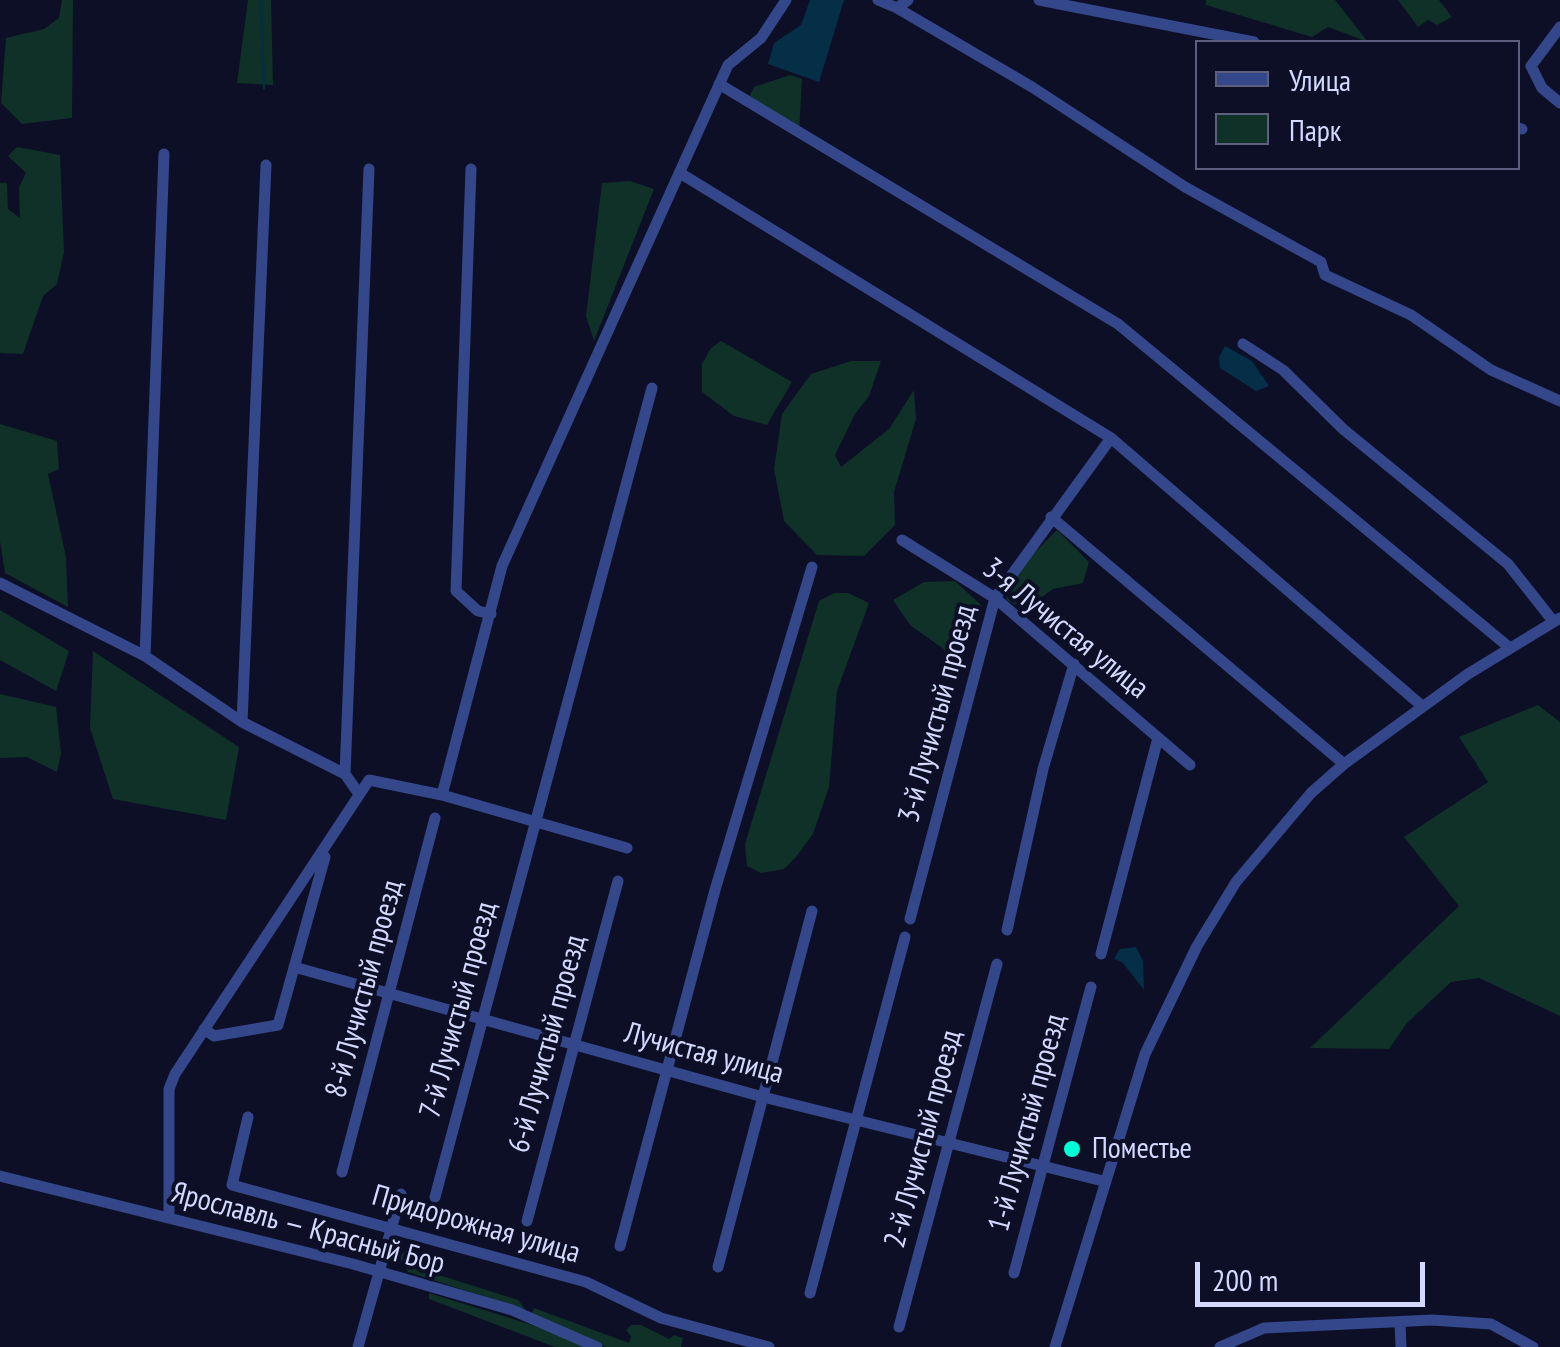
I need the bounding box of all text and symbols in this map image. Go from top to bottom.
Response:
legend [1195,40,1520,170]
text: Улица [1289,60,1351,99]
text: Парк [1289,110,1341,149]
street label: 3-я Лучистая улица [975,551,1155,707]
street label: 3-й Лучистый проезд [892,601,984,827]
street label: 8-й Лучистый проезд [319,876,411,1102]
street label: 7-й Лучистый проезд [413,898,505,1122]
street label: 6-й Лучистый проезд [502,931,594,1157]
street label: 1-й Лучистый проезд [982,1010,1074,1236]
street label: Лучистая улица [621,1016,787,1092]
street label: 2-й Лучистый проезд [878,1026,970,1252]
place label: Поместье [1092,1131,1192,1167]
marker: Поместье [1061,1138,1083,1160]
street label: Ярославль — Красный Бор [167,1175,449,1283]
street label: Придорожная улица [368,1178,584,1272]
scale bar [1200,1242,1430,1304]
text: 200 m [1212,1260,1278,1299]

